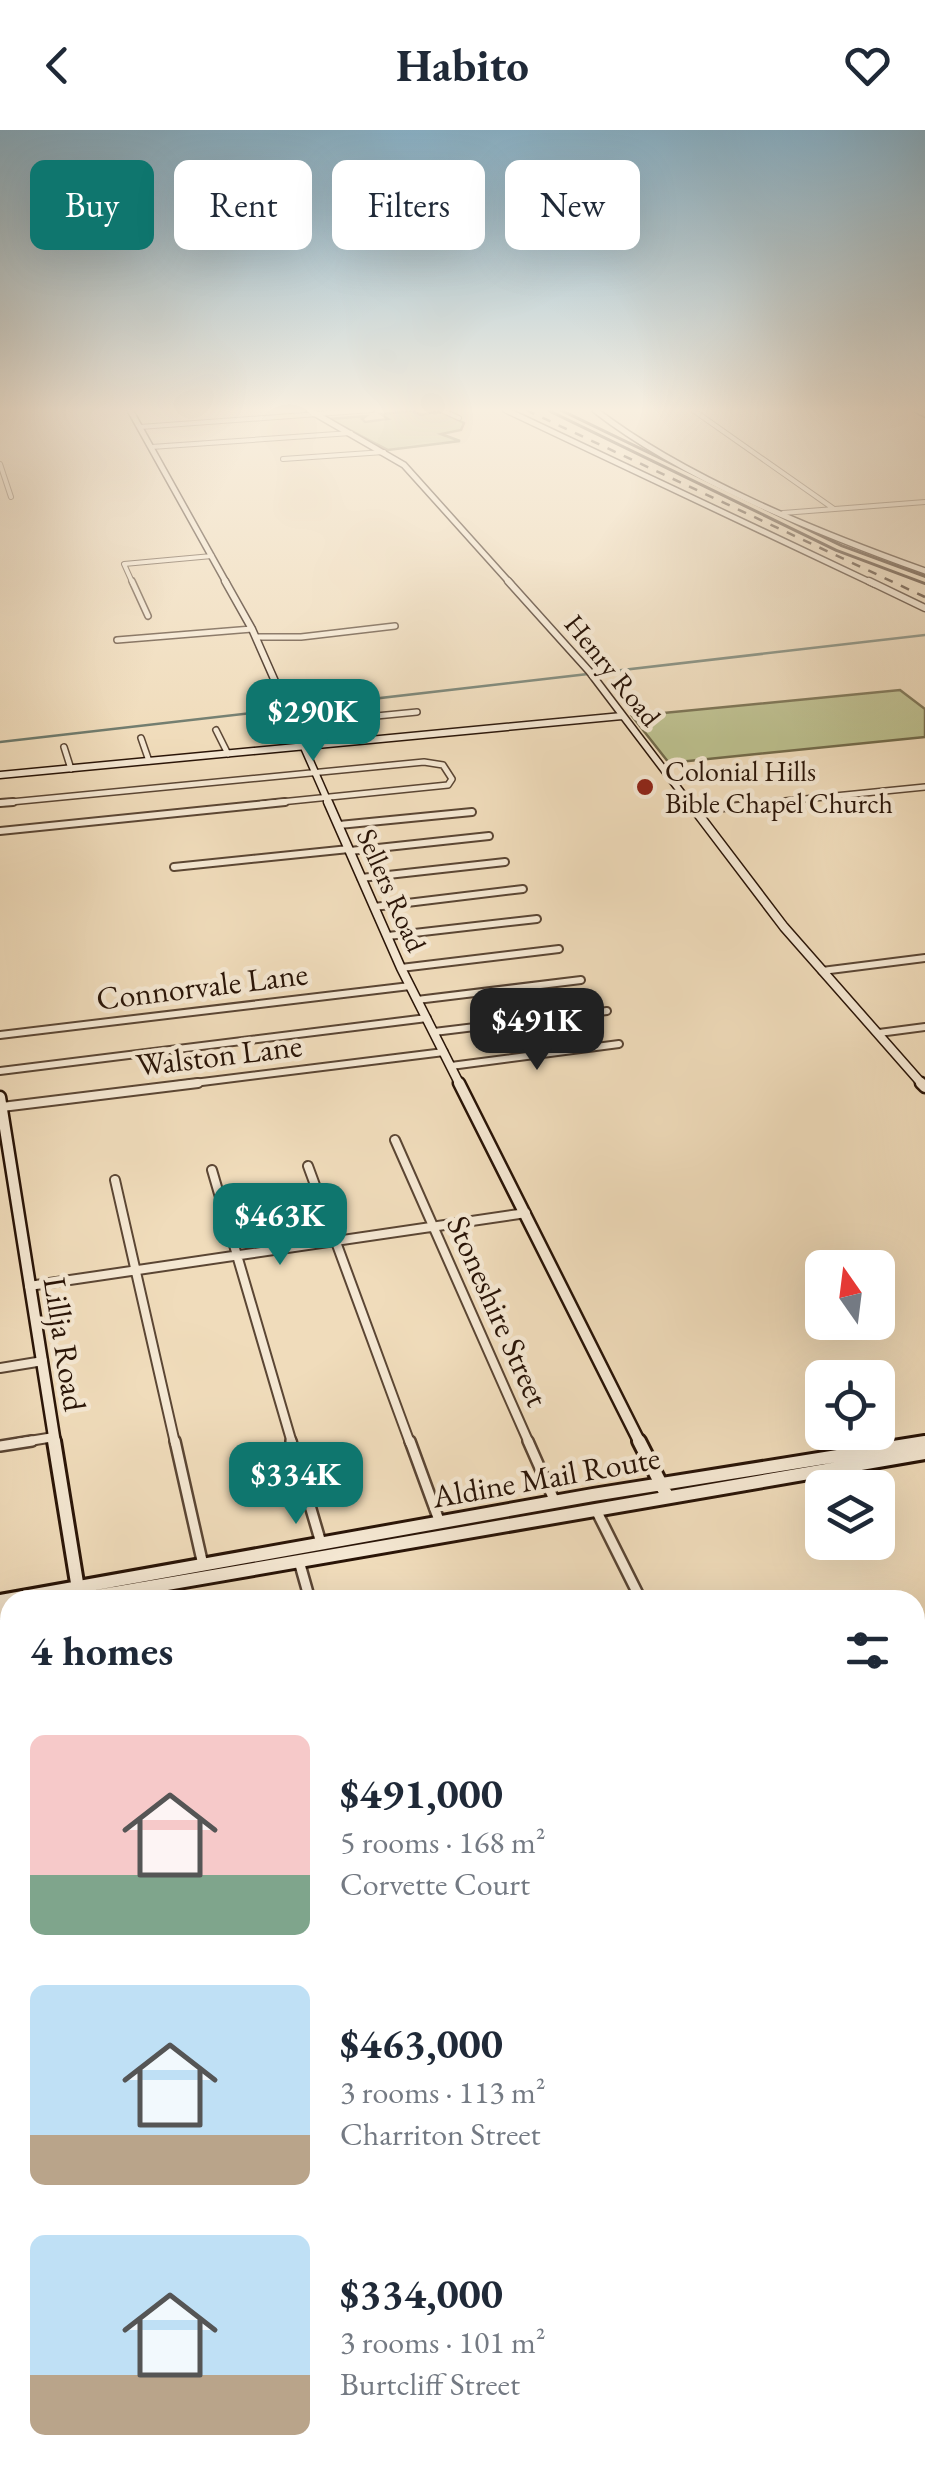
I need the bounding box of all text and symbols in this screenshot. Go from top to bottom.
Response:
text: Habito [396,36,529,94]
icon: back [30,38,85,93]
icon: heart [840,38,895,93]
chip: Buy [30,160,154,250]
chip: Rent [174,160,312,250]
chip: Filters [332,160,485,250]
chip: New [505,160,640,250]
street label: Henry Road [557,607,670,734]
pin: $290K [243,679,383,764]
text: $290K [268,690,358,732]
place label: Colonial Hills Bible Chapel Church [665,753,893,821]
marker: Colonial Hills Bible Chapel Church [634,776,656,798]
street label: Sellers Road [349,823,435,958]
street label: Connorvale Lane [94,952,310,1020]
pin: $491K [467,988,607,1073]
text: $491K [492,999,582,1041]
street label: Walston Lane [134,1024,304,1086]
pin: $463K [210,1183,350,1268]
text: $463K [235,1194,325,1236]
street label: Stoneshire Street [437,1209,559,1413]
north arrow [805,1250,895,1340]
map controls [805,1250,895,1560]
street label: Lillja Road [34,1274,96,1415]
button: locate [805,1360,895,1450]
street label: Aldine Mail Route [428,1436,663,1518]
pin: $334K [226,1442,366,1527]
text: $334K [251,1453,341,1495]
button: layers [805,1470,895,1560]
text: 4 homes [30,1623,173,1678]
icon: filters [840,1623,895,1678]
text: $491,000 [340,1766,503,1821]
icon: home [110,1775,230,1895]
text: 5 rooms · 168 m² [340,1821,546,1863]
text: Corvette Court [340,1863,530,1905]
text: $463,000 [340,2016,503,2071]
icon: home [110,2025,230,2145]
text: 3 rooms · 113 m² [340,2071,546,2113]
text: Charriton Street [340,2113,541,2155]
text: $334,000 [340,2266,503,2321]
icon: home [110,2275,230,2395]
text: 3 rooms · 101 m² [340,2321,546,2363]
text: Burtcliff Street [340,2363,520,2405]

